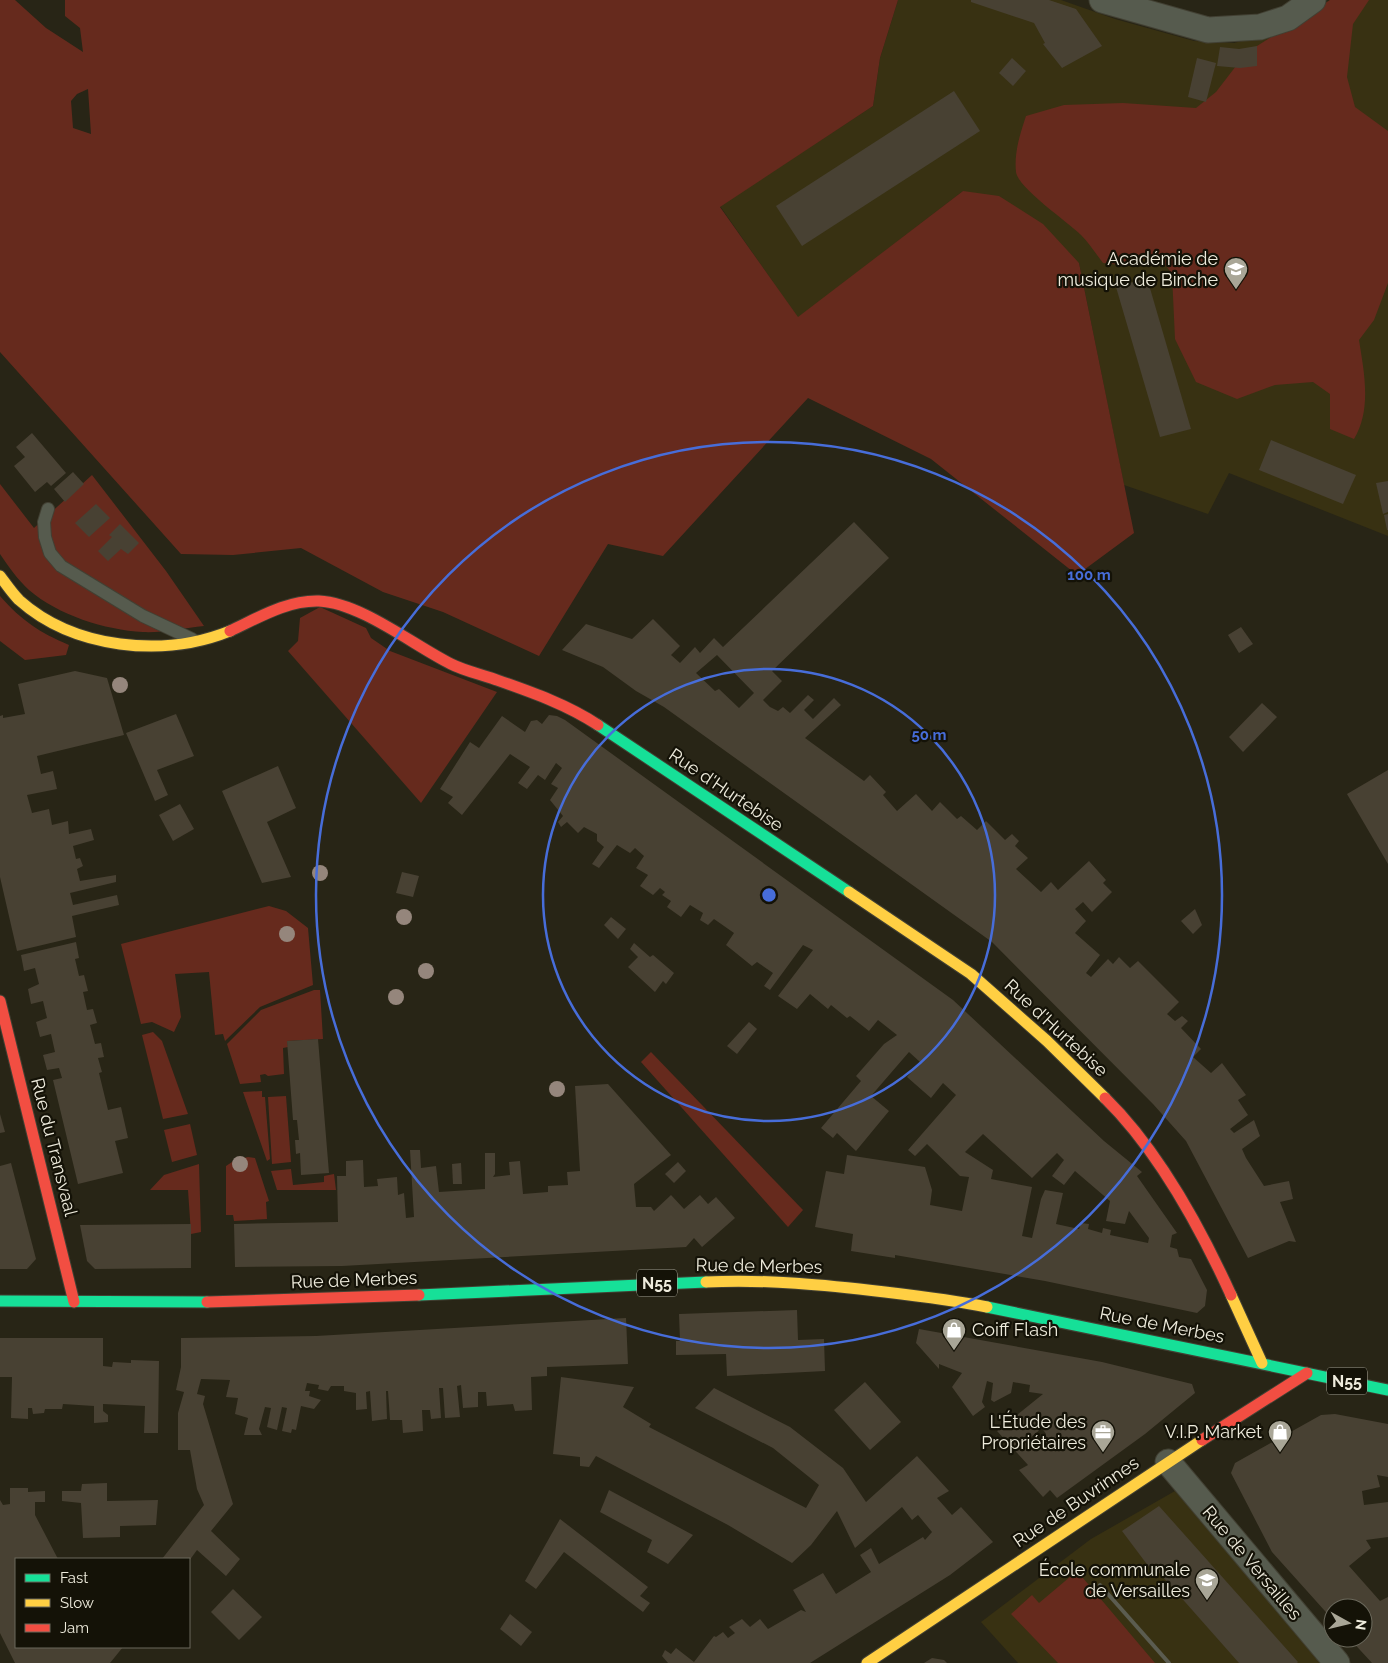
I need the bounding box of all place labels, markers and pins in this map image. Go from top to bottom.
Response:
place label: Académie de musique de Binche [1057,248,1218,290]
school or university icon: Académie de musique de Binche [1223,256,1249,290]
centre of rings [760,886,778,904]
shop icon: Coiff Flash [941,1317,967,1351]
place label: Coiff Flash [972,1319,1058,1340]
place label: L'Étude des Propriétaires [981,1410,1086,1453]
office icon: L'Étude des Propriétaires [1090,1419,1116,1453]
shop icon: V.I.P. Market [1267,1419,1293,1453]
place label: V.I.P. Market [1165,1421,1262,1442]
place label: École communale de Versailles [1039,1558,1190,1601]
school or university icon: École communale de Versailles [1194,1567,1220,1601]

